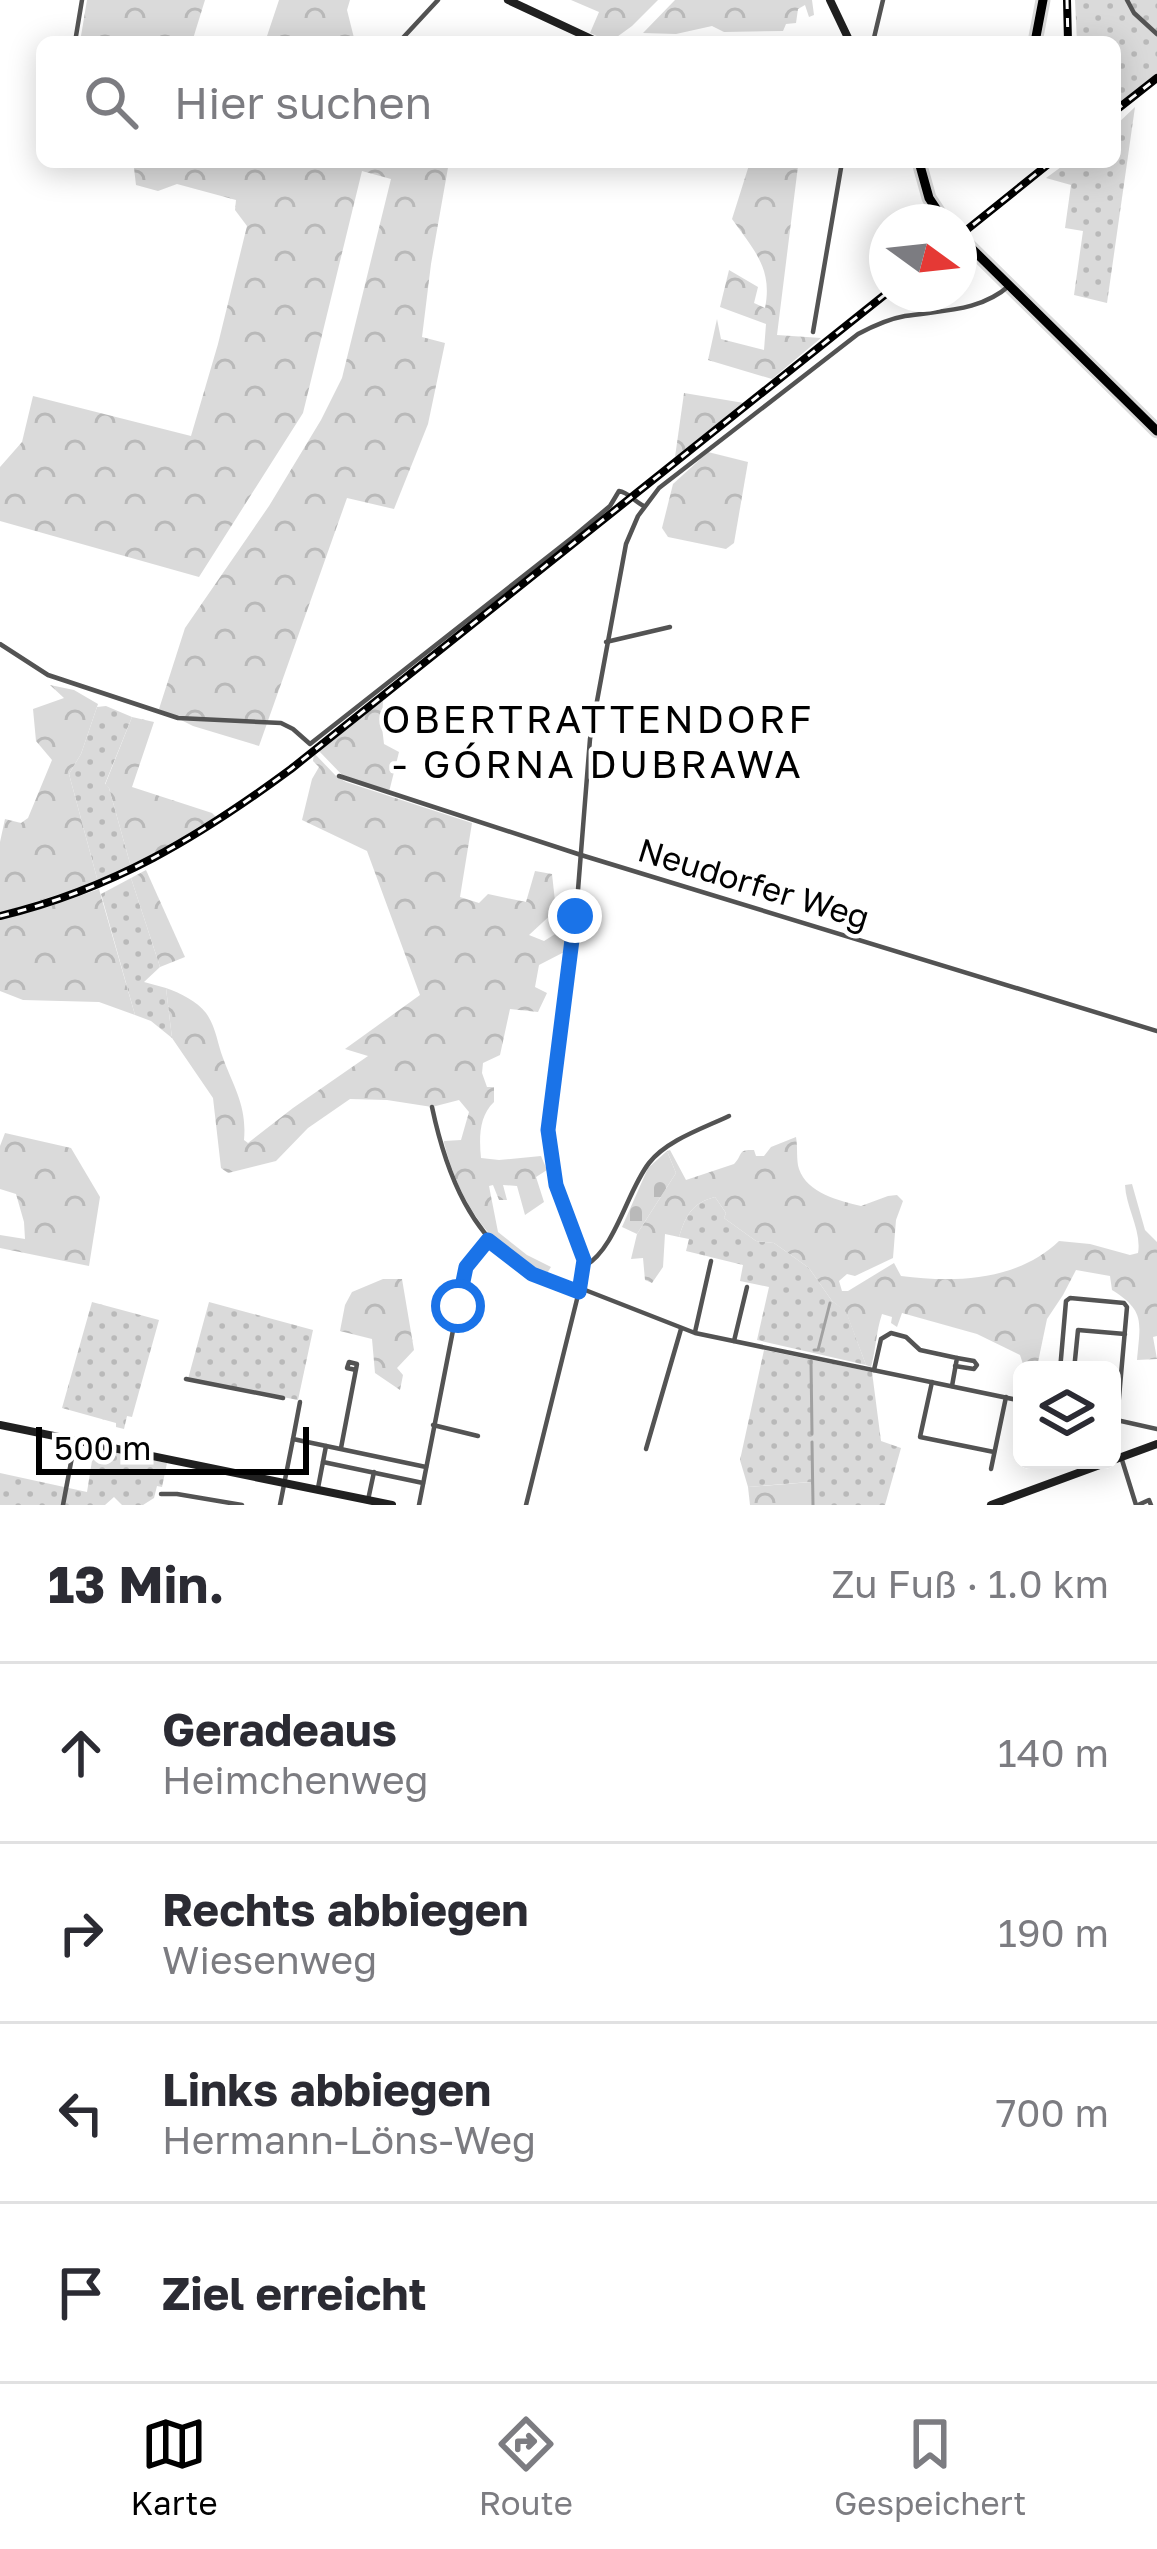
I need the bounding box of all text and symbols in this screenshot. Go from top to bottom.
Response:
search box [36,36,1121,168]
icon: search [78,69,144,135]
text: Hier suchen [174,75,432,129]
north arrow [869,204,977,312]
district label: OBERTRATTENDORF - GÓRNA DUBRAWA [382,695,814,787]
street label: Neudorfer Weg [634,829,874,937]
route end [548,889,602,943]
route start [431,1279,485,1333]
map controls [1013,1361,1121,1469]
button: layers [1013,1361,1121,1469]
scale bar [36,1421,309,1474]
text: 500 m [54,1428,152,1467]
text: 13 Min. [48,1553,225,1614]
text: Zu Fuß · 1.0 km [831,1560,1109,1607]
text: Geradeaus [162,1702,397,1756]
icon: ahead [48,1720,114,1786]
text: 140 m [998,1729,1109,1776]
text: Heimchenweg [162,1756,429,1803]
text: Rechts abbiegen [162,1882,528,1936]
icon: right [48,1900,114,1966]
text: 190 m [998,1909,1109,1956]
text: Wiesenweg [162,1936,377,1983]
text: Links abbiegen [162,2062,491,2116]
icon: left [48,2080,114,2146]
text: 700 m [996,2089,1109,2136]
text: Hermann-Löns-Weg [162,2116,536,2163]
icon: arrive [48,2260,114,2326]
text: Ziel erreicht [162,2266,427,2320]
tab: Karte [131,2411,218,2522]
tab: Route [479,2411,573,2522]
tab: Gespeichert [834,2411,1026,2522]

